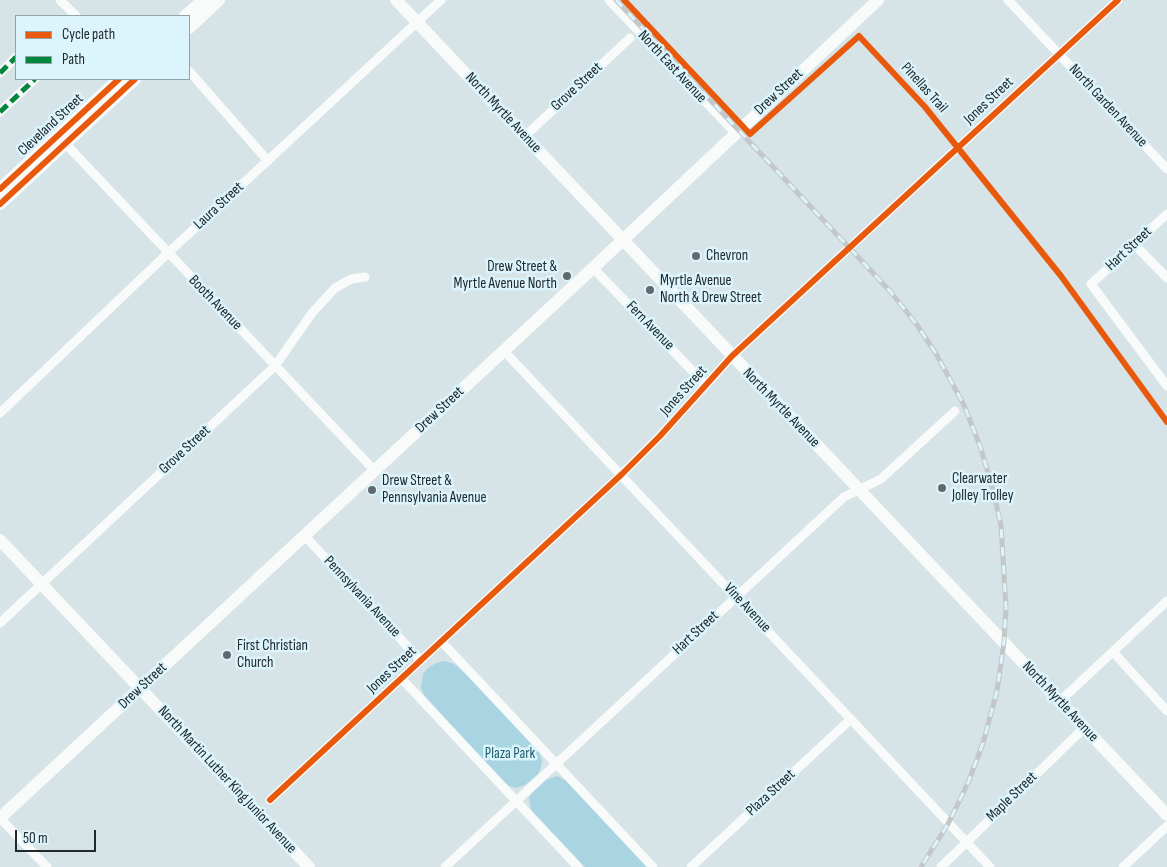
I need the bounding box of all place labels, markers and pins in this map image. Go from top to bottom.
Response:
place label: Chevron [706,247,748,265]
marker: Chevron [690,250,702,262]
place label: Drew Street & Myrtle Avenue North [454,258,557,293]
marker: Drew Street & Myrtle Avenue North [561,270,573,282]
place label: Myrtle Avenue North & Drew Street [660,272,762,307]
marker: Myrtle Avenue North & Drew Street [644,284,656,296]
place label: Clearwater Jolley Trolley [952,470,1014,505]
place label: Drew Street & Pennsylvania Avenue [382,472,487,507]
marker: Clearwater Jolley Trolley [936,482,948,494]
marker: Drew Street & Pennsylvania Avenue [366,484,378,496]
place label: First Christian Church [237,637,308,672]
marker: First Christian Church [221,649,233,661]

